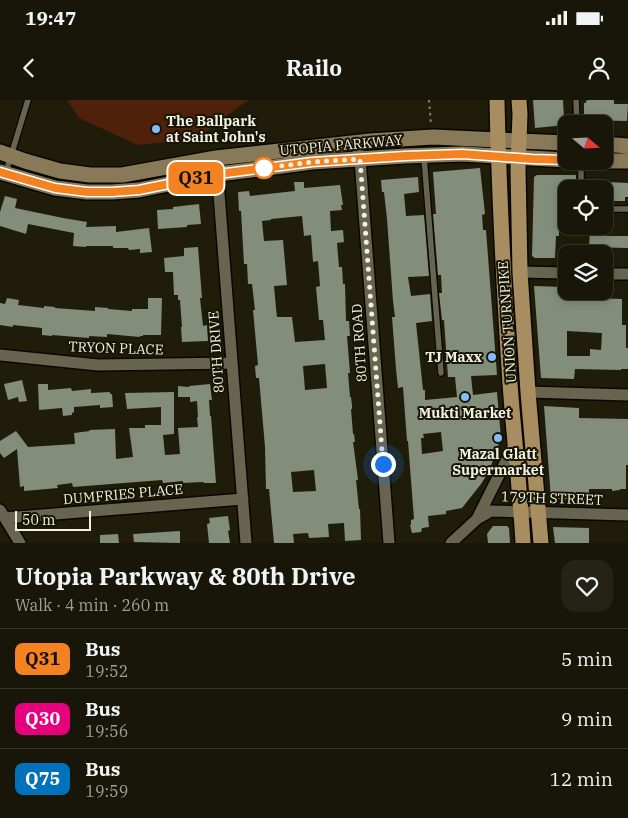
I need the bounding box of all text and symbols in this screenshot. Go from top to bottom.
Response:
text: 19:47 [25,6,76,30]
text: Railo [286,53,342,82]
icon: back [15,54,43,82]
icon: person [585,54,613,82]
place label: The Ballpark at Saint John's [166,112,266,146]
north arrow [558,115,612,170]
map controls [558,115,613,300]
marker: The Ballpark at Saint John's [150,123,162,135]
street label: UTOPIA PARKWAY [279,131,403,159]
unlabelled marker [253,157,275,179]
line badge: Q31 [167,162,225,194]
text: Q31 [178,166,214,189]
button: locate [558,180,613,235]
button: layers [558,245,613,300]
street label: UNION TURNPIKE [494,260,520,384]
street label: 80TH ROAD [347,303,371,383]
street label: 80TH DRIVE [204,310,228,394]
street label: TRYON PLACE [68,337,164,359]
place label: TJ Maxx [425,348,483,366]
marker: TJ Maxx [486,351,498,363]
marker: Mukti Market [459,391,471,403]
place label: Mukti Market [419,404,511,422]
marker: Mazal Glatt Supermarket [492,432,504,444]
place label: Mazal Glatt Supermarket [452,445,544,479]
your location [371,452,396,477]
street label: DUMFRIES PLACE [62,480,184,508]
street label: 179TH STREET [501,487,603,509]
scale bar [15,508,91,531]
text: 50 m [22,511,55,529]
text: Utopia Parkway & 80th Drive [15,560,356,592]
button: heart [561,560,613,612]
text: Walk · 4 min · 260 m [15,595,169,615]
text: Bus [85,637,120,661]
text: Q31 [25,647,60,670]
text: 5 min [561,647,613,671]
text: 19:52 [85,661,128,681]
text: Bus [85,697,120,721]
text: Q30 [25,707,60,730]
text: 9 min [561,707,613,731]
text: 19:56 [85,721,128,741]
text: Bus [85,757,120,781]
text: Q75 [25,767,60,790]
text: 12 min [550,767,613,791]
text: 19:59 [85,781,128,801]

